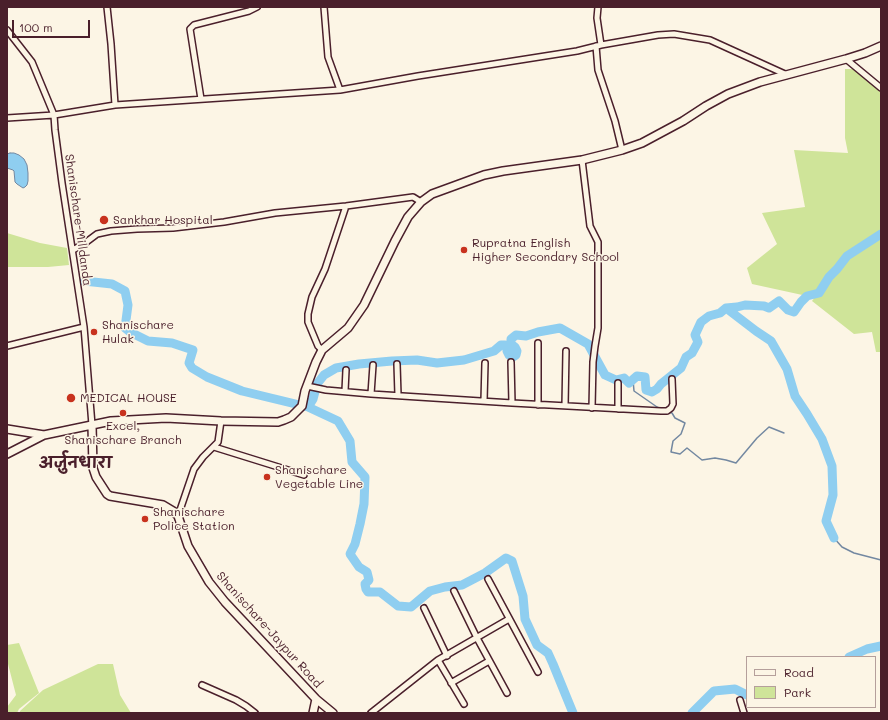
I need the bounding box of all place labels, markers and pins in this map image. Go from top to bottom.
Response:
place label: Sankhar Hospital [113,213,213,227]
marker: Sankhar Hospital [98,214,110,226]
place label: Rupratna English Higher Secondary School [472,236,619,264]
marker: Rupratna English Higher Secondary School [459,245,469,255]
place label: Shanischare Hulak [102,318,174,346]
marker: Shanischare Hulak [89,327,99,337]
place label: MEDICAL HOUSE [80,391,177,405]
marker: MEDICAL HOUSE [65,392,77,404]
marker: Excel, Shanischare Branch [118,408,128,418]
place label: Excel, Shanischare Branch [64,419,182,447]
place label: Shanischare Vegetable Line [275,463,363,491]
marker: Shanischare Vegetable Line [262,472,272,482]
place label: Shanischare Police Station [153,505,235,533]
marker: Shanischare Police Station [140,514,150,524]

